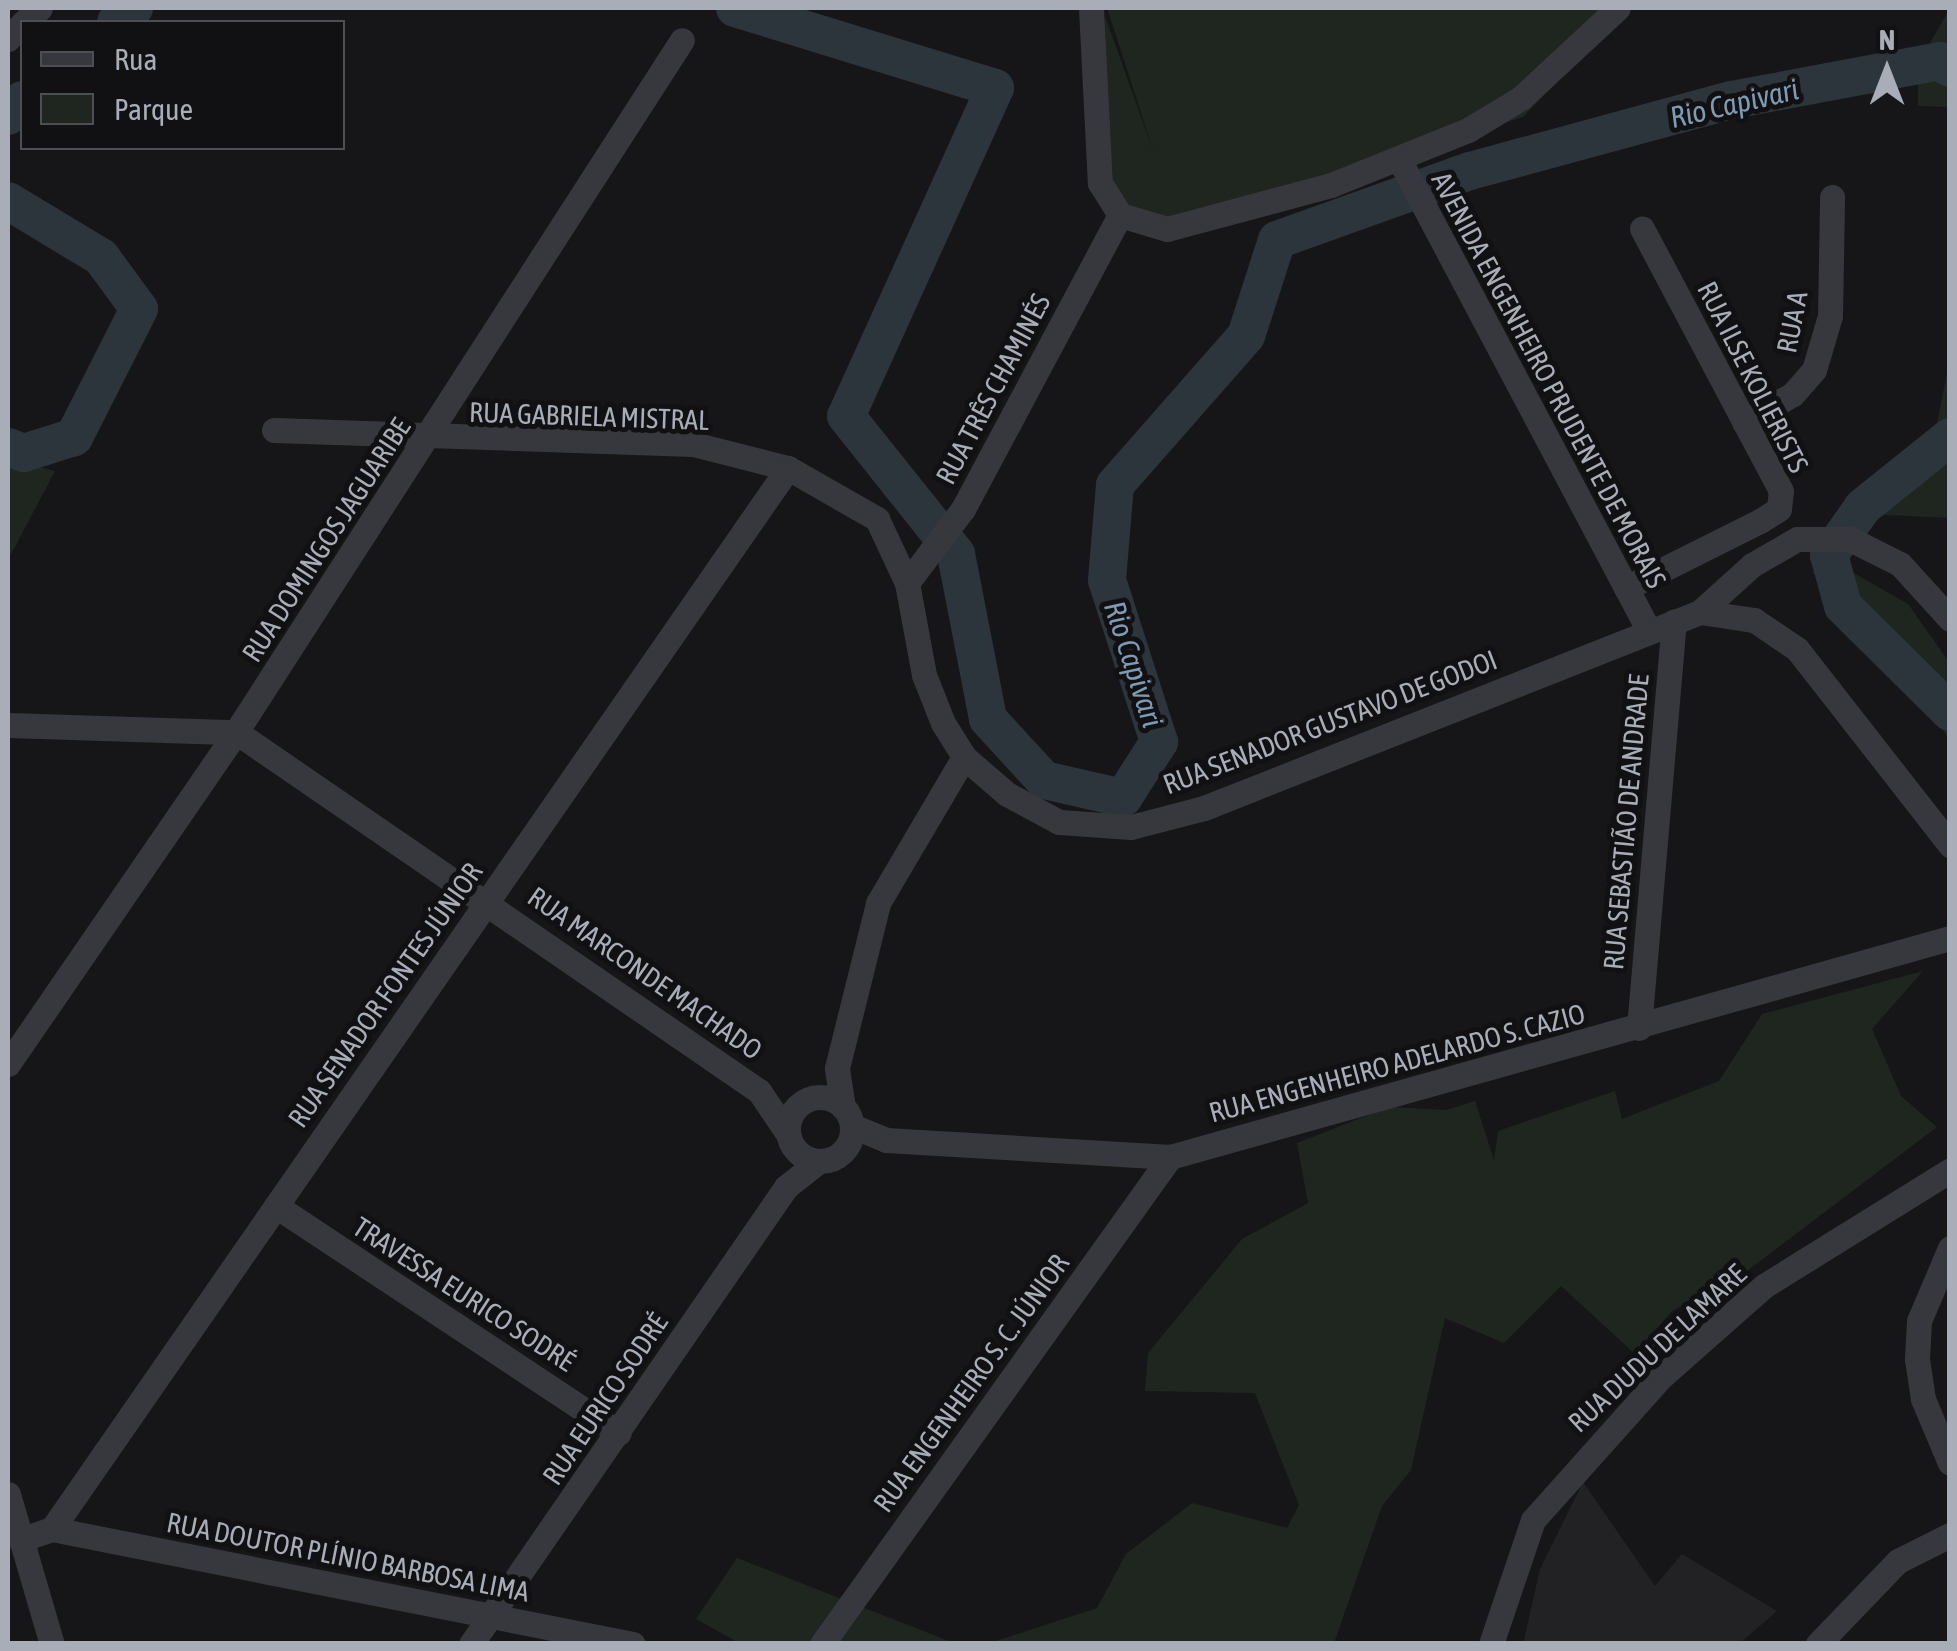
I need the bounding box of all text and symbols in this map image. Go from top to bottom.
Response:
legend [20,20,345,150]
north arrow [1837,20,1937,120]
text: N [1879,24,1895,56]
text: Rua [114,42,157,76]
water label: Rio Capivari [1666,71,1802,135]
text: Parque [114,92,193,126]
street label: AVENIDA ENGENHEIRO PRUDENTE DE MORAIS [1425,166,1673,594]
street label: RUA ILSE KOLIERISTS [1690,276,1816,478]
street label: RUA TRÊS CHAMINÉS [929,288,1057,490]
street label: RUA A [1770,288,1814,356]
street label: RUA GABRIELA MISTRAL [469,395,709,437]
street label: RUA DOMINGOS JAGUARIBE [235,412,417,668]
water label: Rio Capivari [1097,596,1171,732]
street label: RUA SENADOR GUSTAVO DE GODOI [1158,643,1502,801]
street label: RUA SEBASTIÃO DE ANDRADE [1596,673,1656,971]
street label: RUA SENADOR FONTES JÚNIOR [281,856,489,1134]
street label: RUA MARCONDE MACHADO [522,880,768,1066]
street label: RUA ENGENHEIRO ADELARDO S. CAZIO [1205,997,1589,1129]
street label: TRAVESSA EURICO SODRÉ [347,1210,581,1378]
street label: RUA ENGENHEIRO S. C. JÚNIOR [866,1248,1076,1518]
street label: RUA DUDU DE LAMARE [1561,1257,1753,1439]
street label: RUA EURICO SODRÉ [535,1307,675,1491]
street label: RUA DOUTOR PLÍNIO BARBOSA LIMA [164,1505,532,1609]

